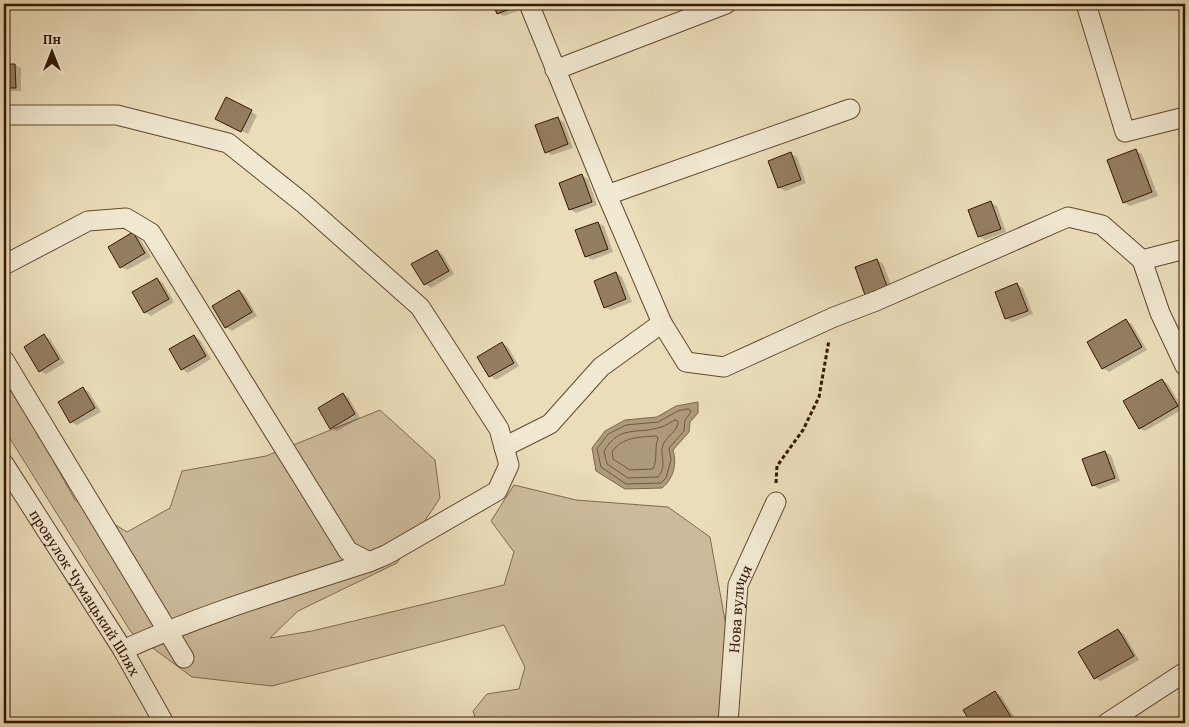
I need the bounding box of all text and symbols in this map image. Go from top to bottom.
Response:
north arrow [28,28,78,78]
text: Пн [43,29,61,49]
street label: провулок Чумацький Шлях [24,504,148,681]
street label: Нова вулиця [721,561,758,654]

